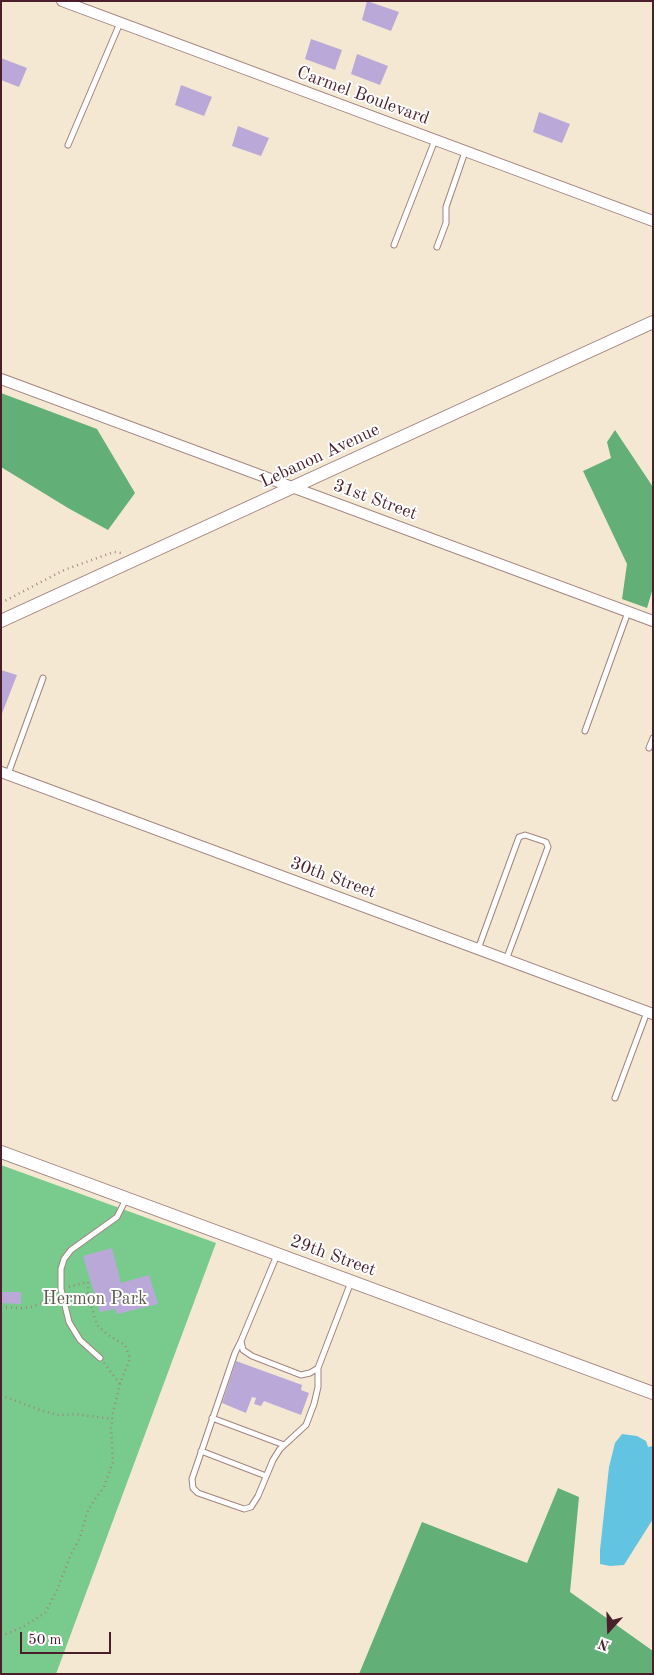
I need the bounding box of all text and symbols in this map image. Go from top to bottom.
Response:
street label: Carmel Boulevard [294,62,432,130]
street label: Lebanon Avenue [257,419,383,493]
street label: 31st Street [330,475,420,525]
street label: 30th Street [287,853,379,903]
street label: 29th Street [287,1231,379,1281]
park label: Hermon Park [43,1288,147,1310]
north arrow [584,1605,634,1655]
scale bar [22,1622,114,1654]
text: 50 m [28,1633,62,1648]
text: N [596,1636,611,1653]

